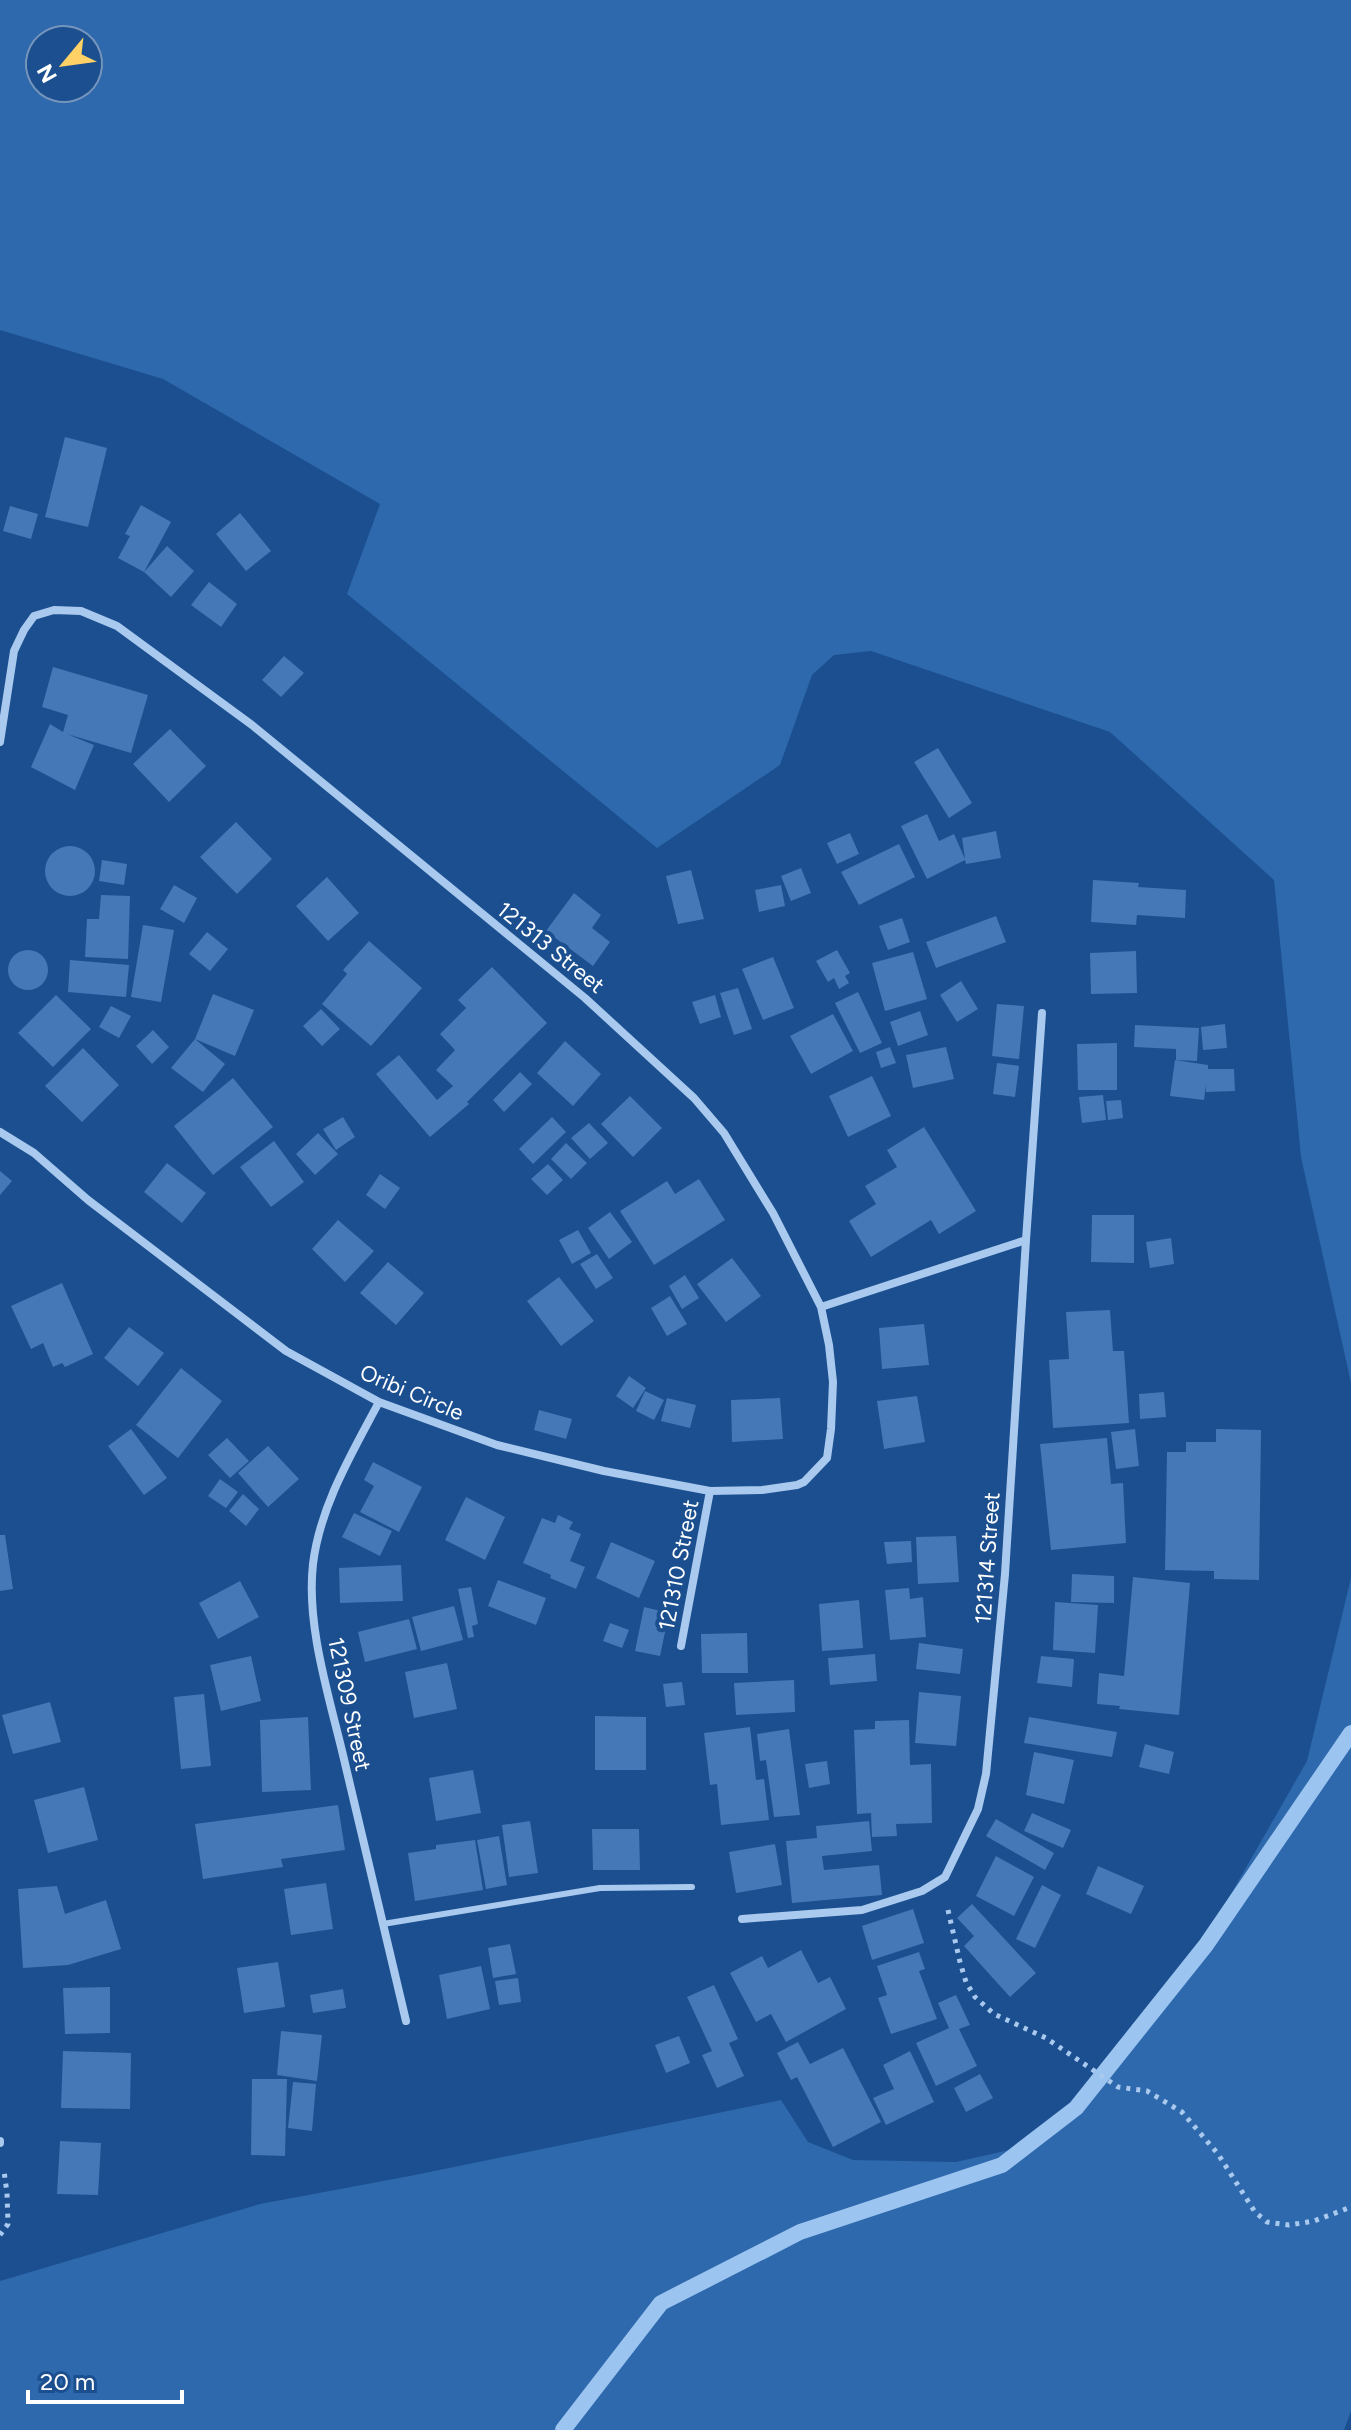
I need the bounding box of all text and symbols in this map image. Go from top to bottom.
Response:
north arrow [24,24,104,104]
text: N [31,59,63,87]
street label: 121313 Street [491,896,610,999]
street label: Oribi Circle [356,1359,468,1426]
street label: 121314 Street [969,1491,1006,1625]
street label: 121310 Street [653,1497,704,1633]
street label: 121309 Street [322,1635,377,1773]
scale bar [28,2354,182,2404]
text: 20 m [40,2367,95,2396]

